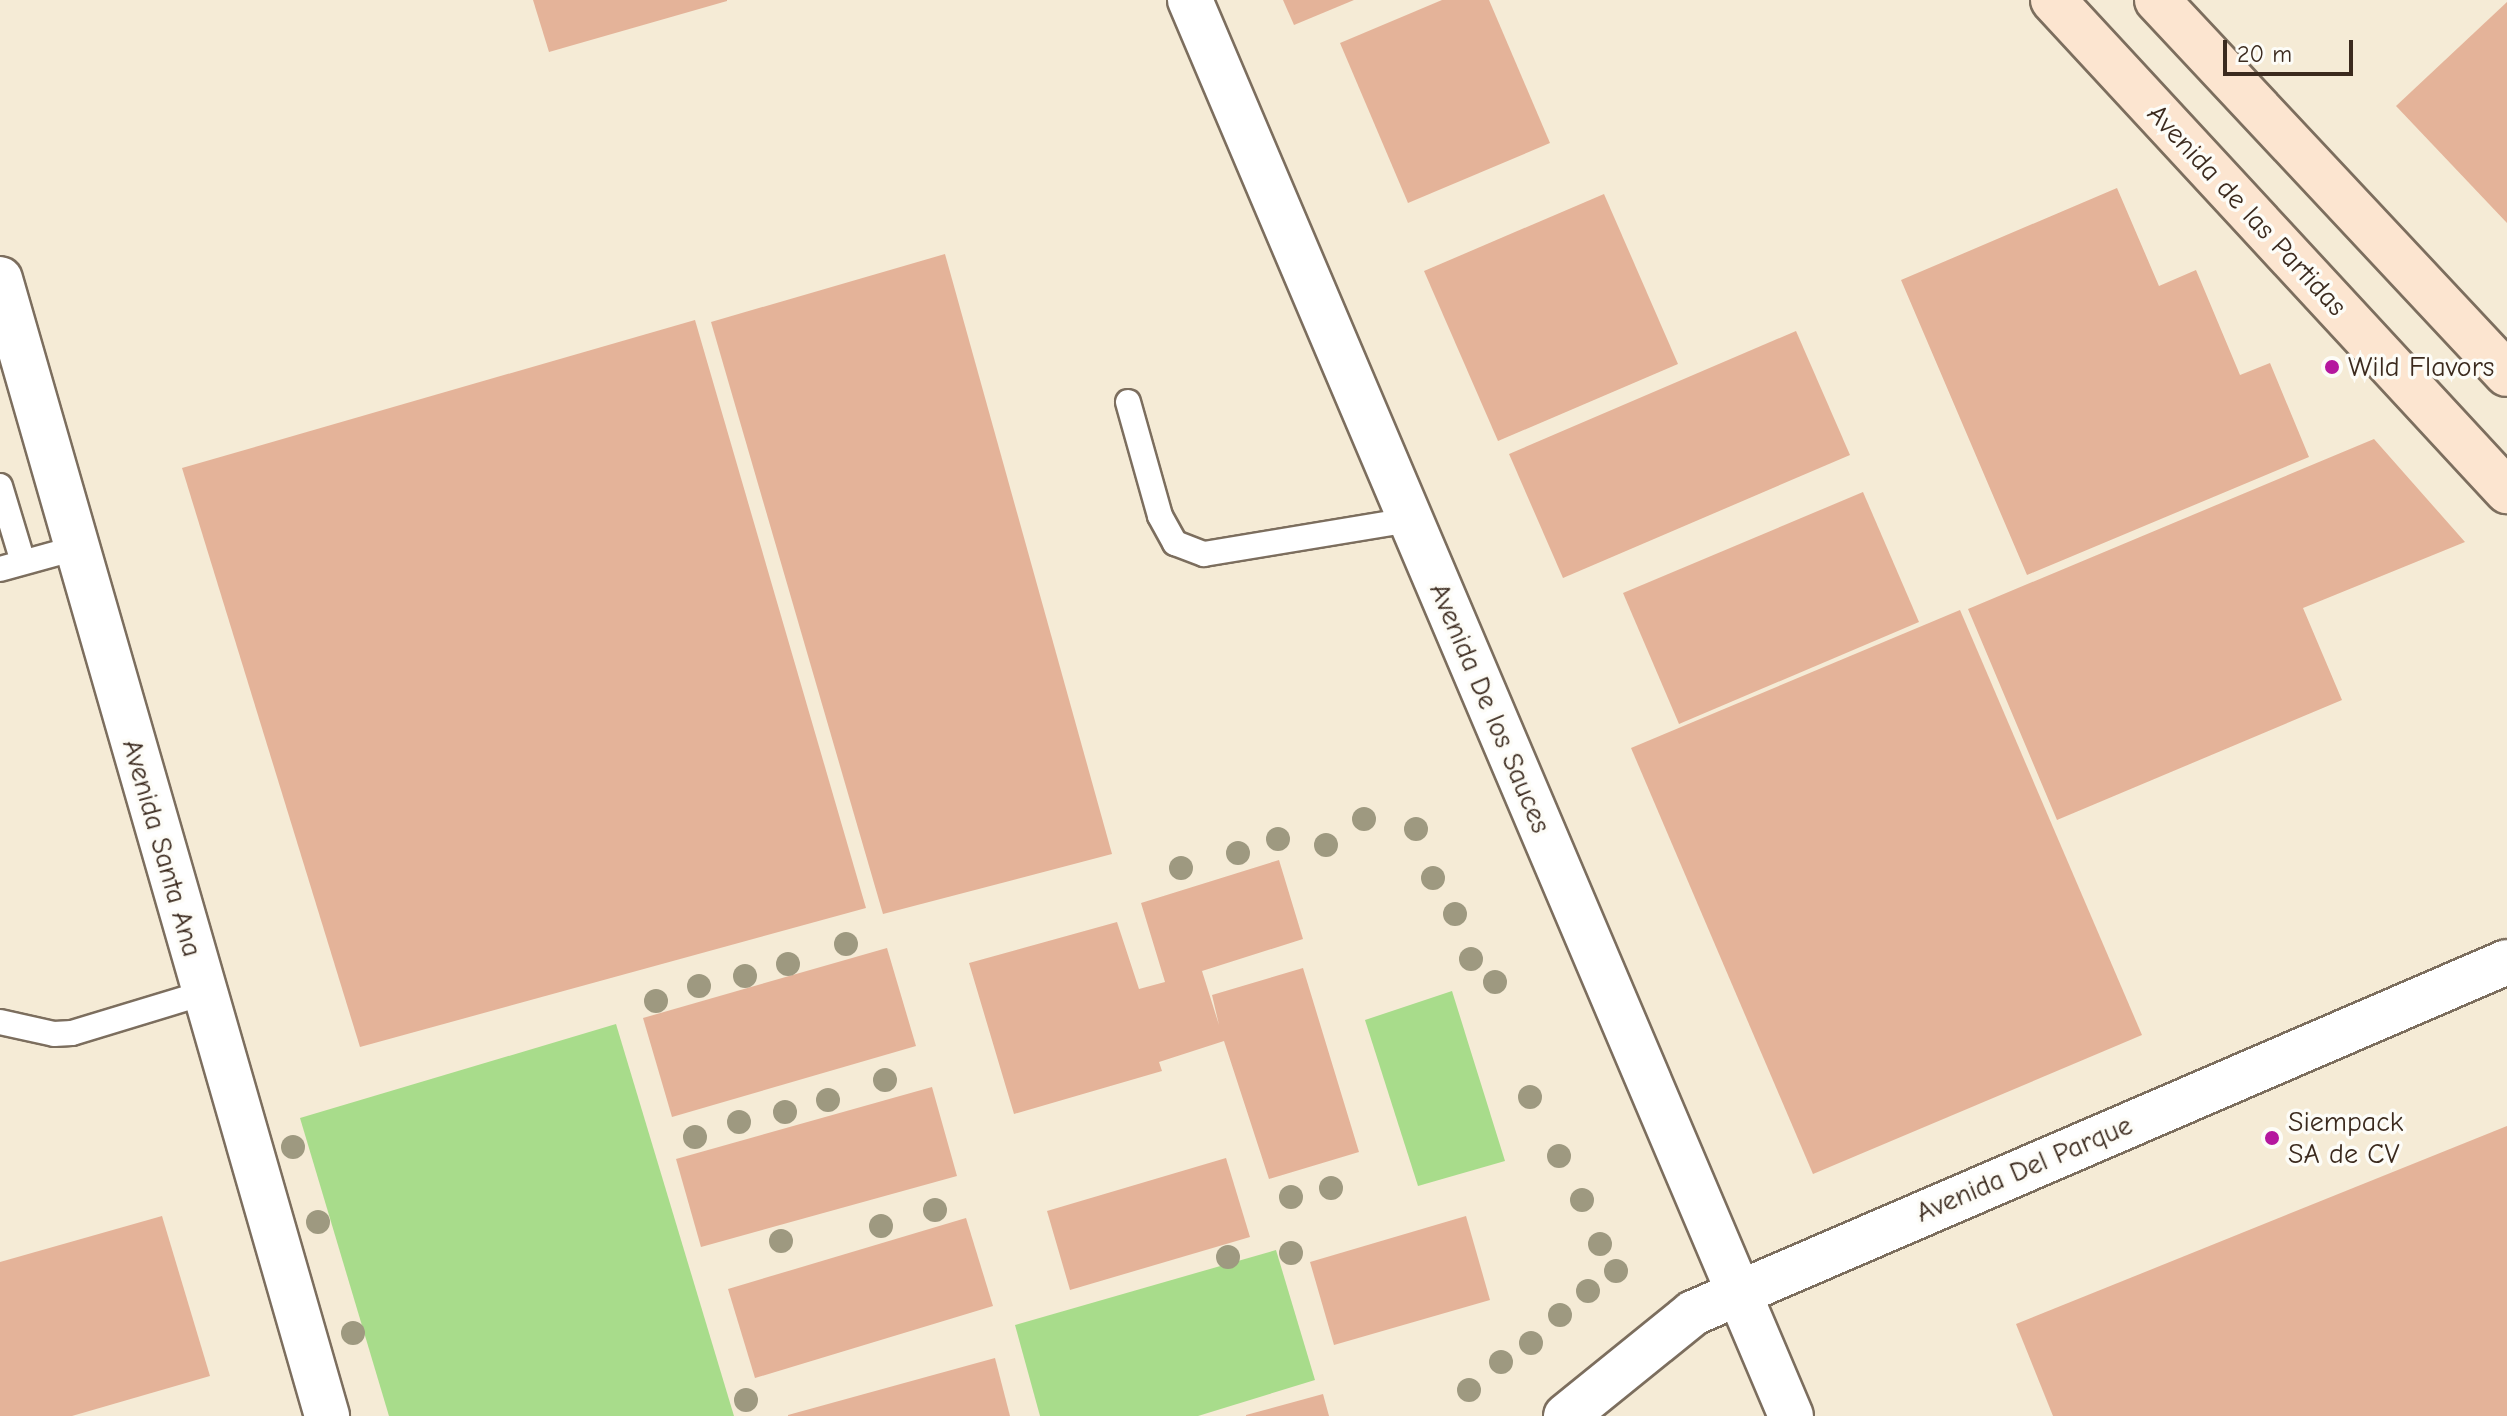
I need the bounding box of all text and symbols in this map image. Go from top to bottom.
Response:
scale bar [2227,24,2357,74]
text: 20 m [2237,40,2292,68]
street label: Avenida de las Partidas [2140,97,2354,323]
place label: Wild Flavors [2348,350,2494,384]
marker: Wild Flavors [2323,358,2341,376]
street label: Avenida De los Sauces [1422,578,1558,838]
street label: Avenida Santa Ana [115,735,209,961]
place label: Siempack SA de CV [2288,1105,2403,1171]
street label: Avenida Del Parque [1911,1108,2137,1230]
marker: Siempack SA de CV [2263,1129,2281,1147]

